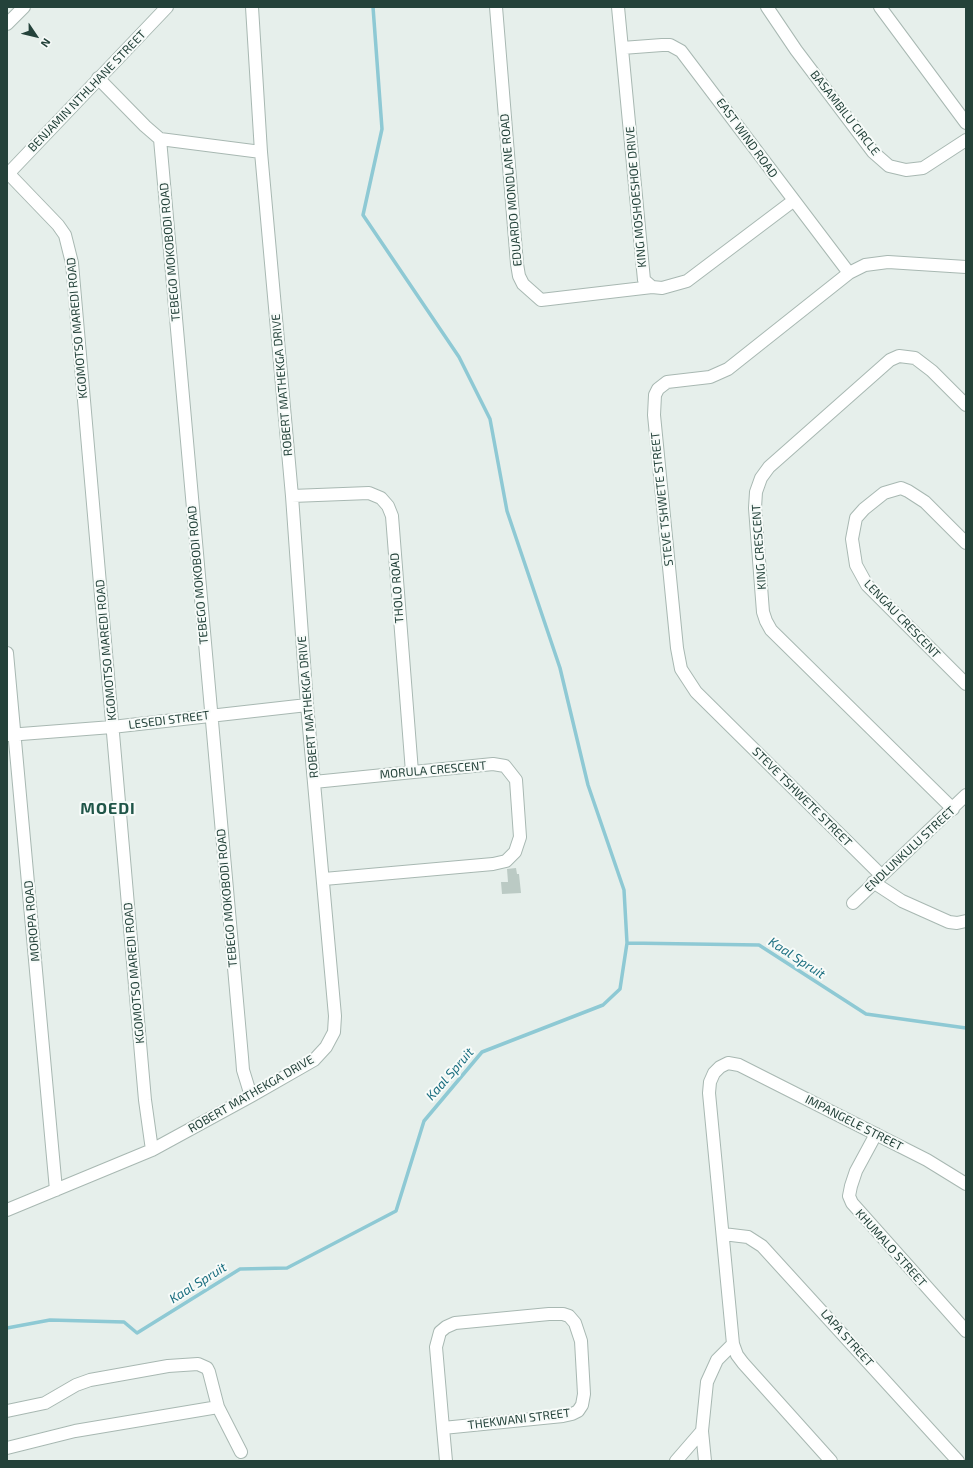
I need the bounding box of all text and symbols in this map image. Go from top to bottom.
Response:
north arrow [16,16,56,56]
street label: BENJAMIN NTHLHANE STREET [25,27,149,155]
street label: BASAMBILU CIRCLE [807,68,883,158]
street label: EAST WIND ROAD [713,95,781,181]
street label: EDUARDO MONDLANE ROAD [497,113,525,267]
street label: KING MOSHOESHOE DRIVE [623,126,649,268]
street label: TEBEGO MOKOBODI ROAD [157,182,183,322]
street label: KGOMOTSO MAREDI ROAD [64,257,90,399]
street label: ROBERT MATHEKGA DRIVE [269,313,295,457]
street label: STEVE TSHWETE STREET [648,431,676,567]
street label: KING CRESCENT [749,504,769,590]
street label: TEBEGO MOKOBODI ROAD [185,505,211,645]
street label: THOLO ROAD [387,552,407,624]
street label: LENGAU CRESCENT [861,577,943,661]
street label: KGOMOTSO MAREDI ROAD [93,579,119,721]
street label: ROBERT MATHEKGA DRIVE [295,635,321,779]
street label: LESEDI STREET [128,708,210,732]
street label: STEVE TSHWETE STREET [749,744,855,850]
street label: MORULA CRESCENT [379,758,487,782]
district label: MOEDI [80,799,136,819]
street label: ENDLUNKULU STREET [862,803,958,895]
street label: TEBEGO MOKOBODI ROAD [214,828,240,968]
street label: MOROPA ROAD [21,880,43,962]
street label: KGOMOTSO MAREDI ROAD [121,902,147,1044]
water label: Kaal Spruit [766,934,828,982]
water label: Kaal Spruit [423,1045,477,1103]
street label: ROBERT MATHEKGA DRIVE [186,1052,316,1136]
street label: IMPANGELE STREET [803,1092,905,1154]
street label: KHUMALO STREET [852,1206,930,1290]
water label: Kaal Spruit [167,1259,229,1307]
street label: LAPA STREET [818,1306,876,1370]
street label: THEKWANI STREET [467,1406,571,1432]

